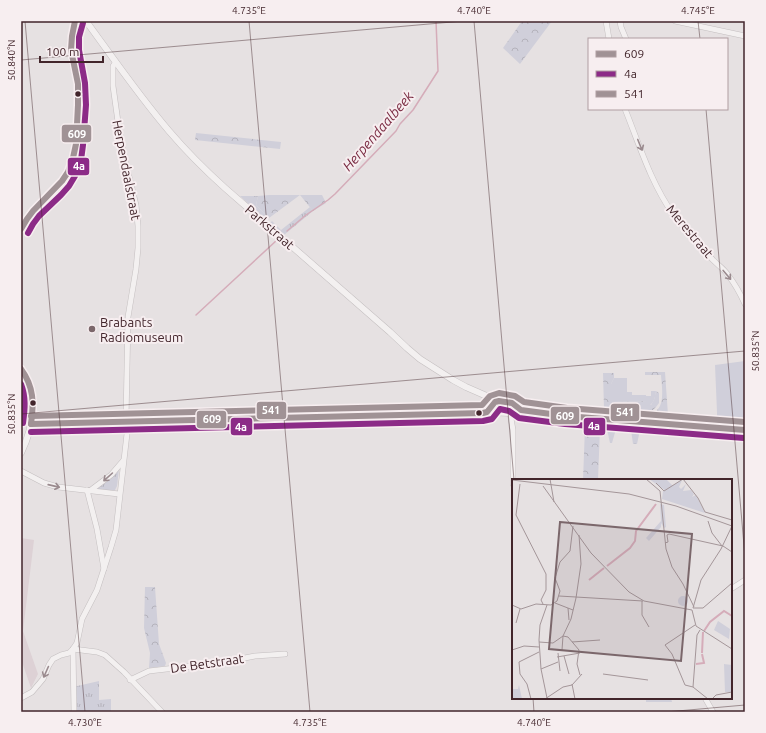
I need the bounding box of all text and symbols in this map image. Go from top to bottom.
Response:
text: 4.735°E [232,5,266,16]
text: 4.740°E [457,5,491,16]
text: 4.745°E [681,5,715,16]
scale bar [40,38,103,64]
legend [588,38,728,110]
text: 50.840°N [6,39,17,81]
text: 100 m [46,45,79,58]
text: 609 [624,47,644,60]
text: 4a [624,67,637,80]
water label: Herpendaalbeek [339,87,417,174]
text: 541 [624,87,644,100]
unlabelled marker [73,89,83,99]
street label: Herpendaalstraat [110,119,144,221]
line badge: 609 [61,124,92,143]
text: 609 [68,128,86,140]
one-way arrow [636,139,644,151]
line badge: 4a [67,157,90,176]
text: 4a [73,160,85,172]
street label: Parkstraat [243,202,297,252]
street label: Merestraat [664,202,716,260]
one-way arrow [723,269,732,280]
place label: Brabants Radiomuseum [100,315,183,344]
marker: Brabants Radiomuseum [87,324,97,334]
text: 50.835°N [750,330,761,372]
text: 50.835°N [6,393,17,435]
unlabelled marker [28,398,38,408]
line badge: 541 [256,401,287,420]
line badge: 541 [610,403,640,422]
text: 541 [262,404,280,416]
line badge: 609 [550,406,580,425]
text: 541 [616,406,634,418]
unlabelled marker [474,408,484,418]
line badge: 609 [196,410,227,429]
text: 609 [556,410,574,422]
text: 609 [203,413,221,425]
line badge: 4a [230,417,253,436]
line badge: 4a [583,417,606,436]
text: 4a [588,420,600,432]
text: 4a [235,421,247,433]
one-way arrow [103,472,113,482]
inset map [512,479,732,699]
one-way arrow [47,482,60,490]
street label: De Betstraat [169,651,245,675]
one-way arrow [42,665,49,677]
text: 4.730°E [68,717,102,728]
text: 4.735°E [293,717,327,728]
text: 4.740°E [517,717,551,728]

